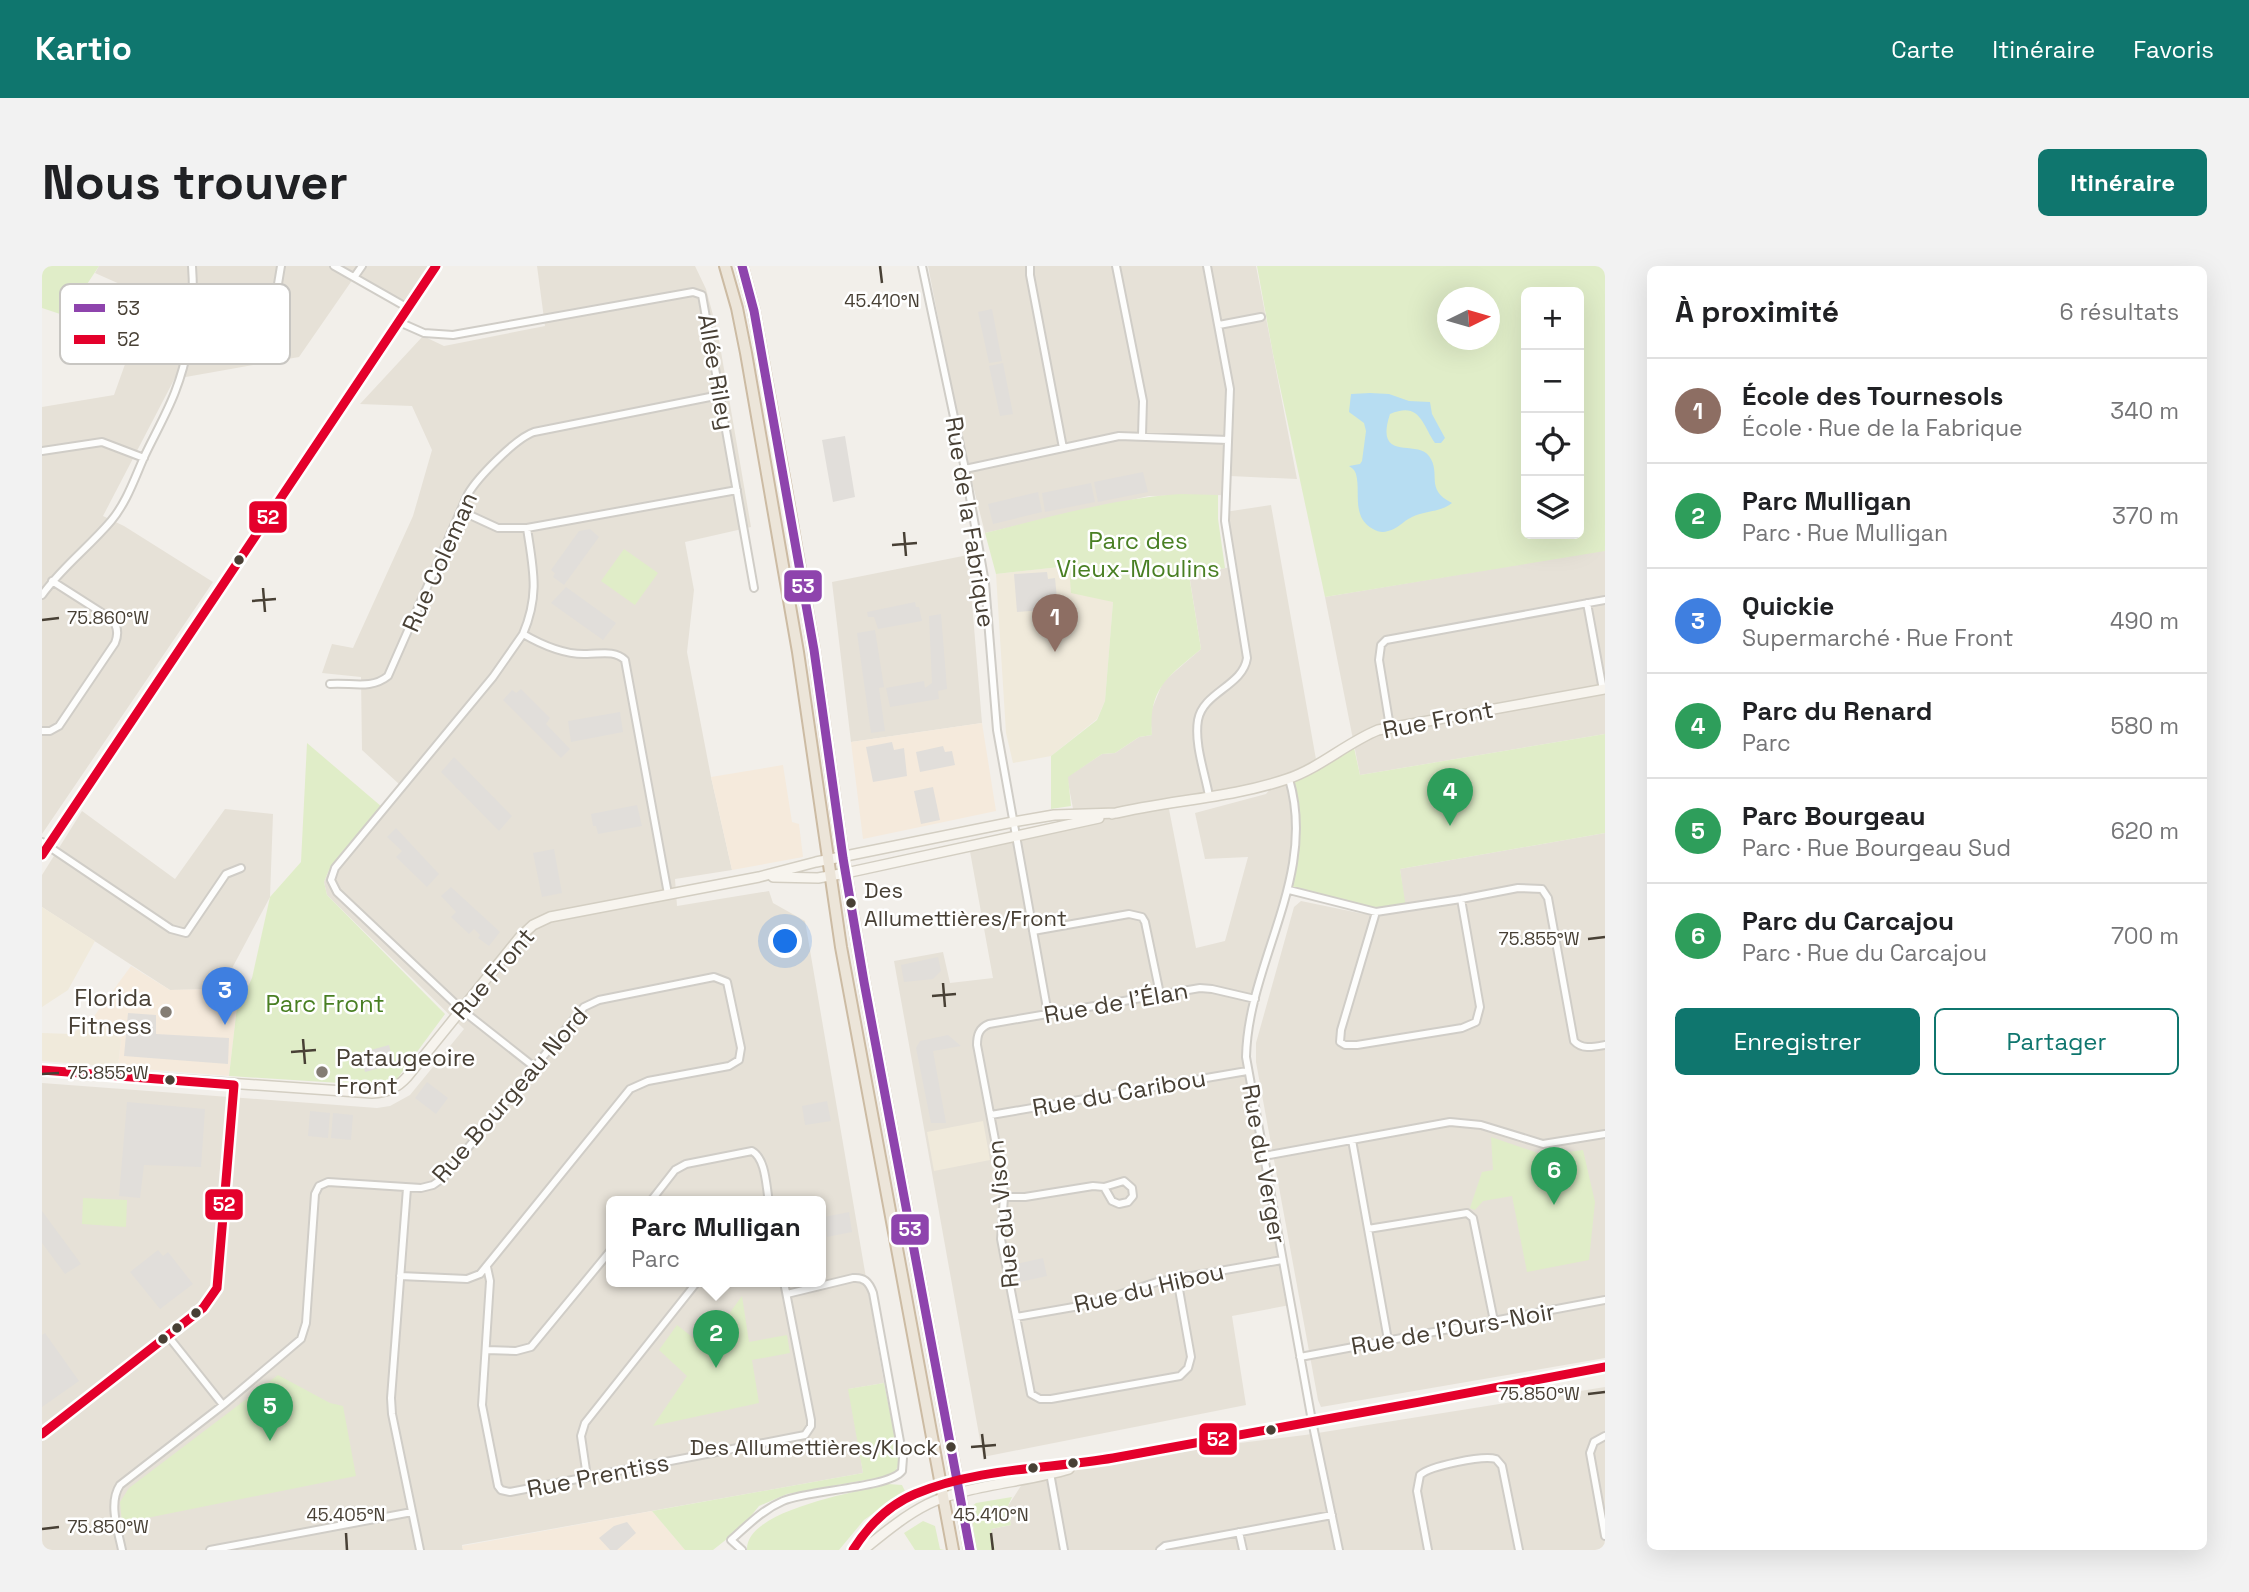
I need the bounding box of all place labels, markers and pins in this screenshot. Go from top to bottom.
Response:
unlabelled marker [232,553,246,567]
pin: 1 [1032,594,1078,652]
pin: 4 [1427,768,1473,826]
place label: Des Allumettières/Front [864,876,1067,932]
marker: Des Allumettières/Front [844,896,858,910]
pin: 3 [202,967,248,1025]
place label: Florida Fitness [68,982,152,1041]
marker: Florida Fitness [158,1004,174,1020]
place label: Pataugeoire Front [336,1042,476,1101]
marker: Pataugeoire Front [314,1064,330,1080]
unlabelled marker [163,1073,177,1087]
pin: 6 [1531,1147,1577,1205]
unlabelled marker [189,1306,203,1320]
pin: 2 [693,1310,739,1368]
unlabelled marker [170,1321,184,1335]
unlabelled marker [156,1332,170,1346]
pin: 5 [247,1383,293,1441]
unlabelled marker [1264,1423,1278,1437]
place label: Des Allumettières/Klock [690,1433,938,1461]
marker: Des Allumettières/Klock [944,1440,958,1454]
unlabelled marker [1066,1456,1080,1470]
unlabelled marker [1026,1461,1040,1475]

